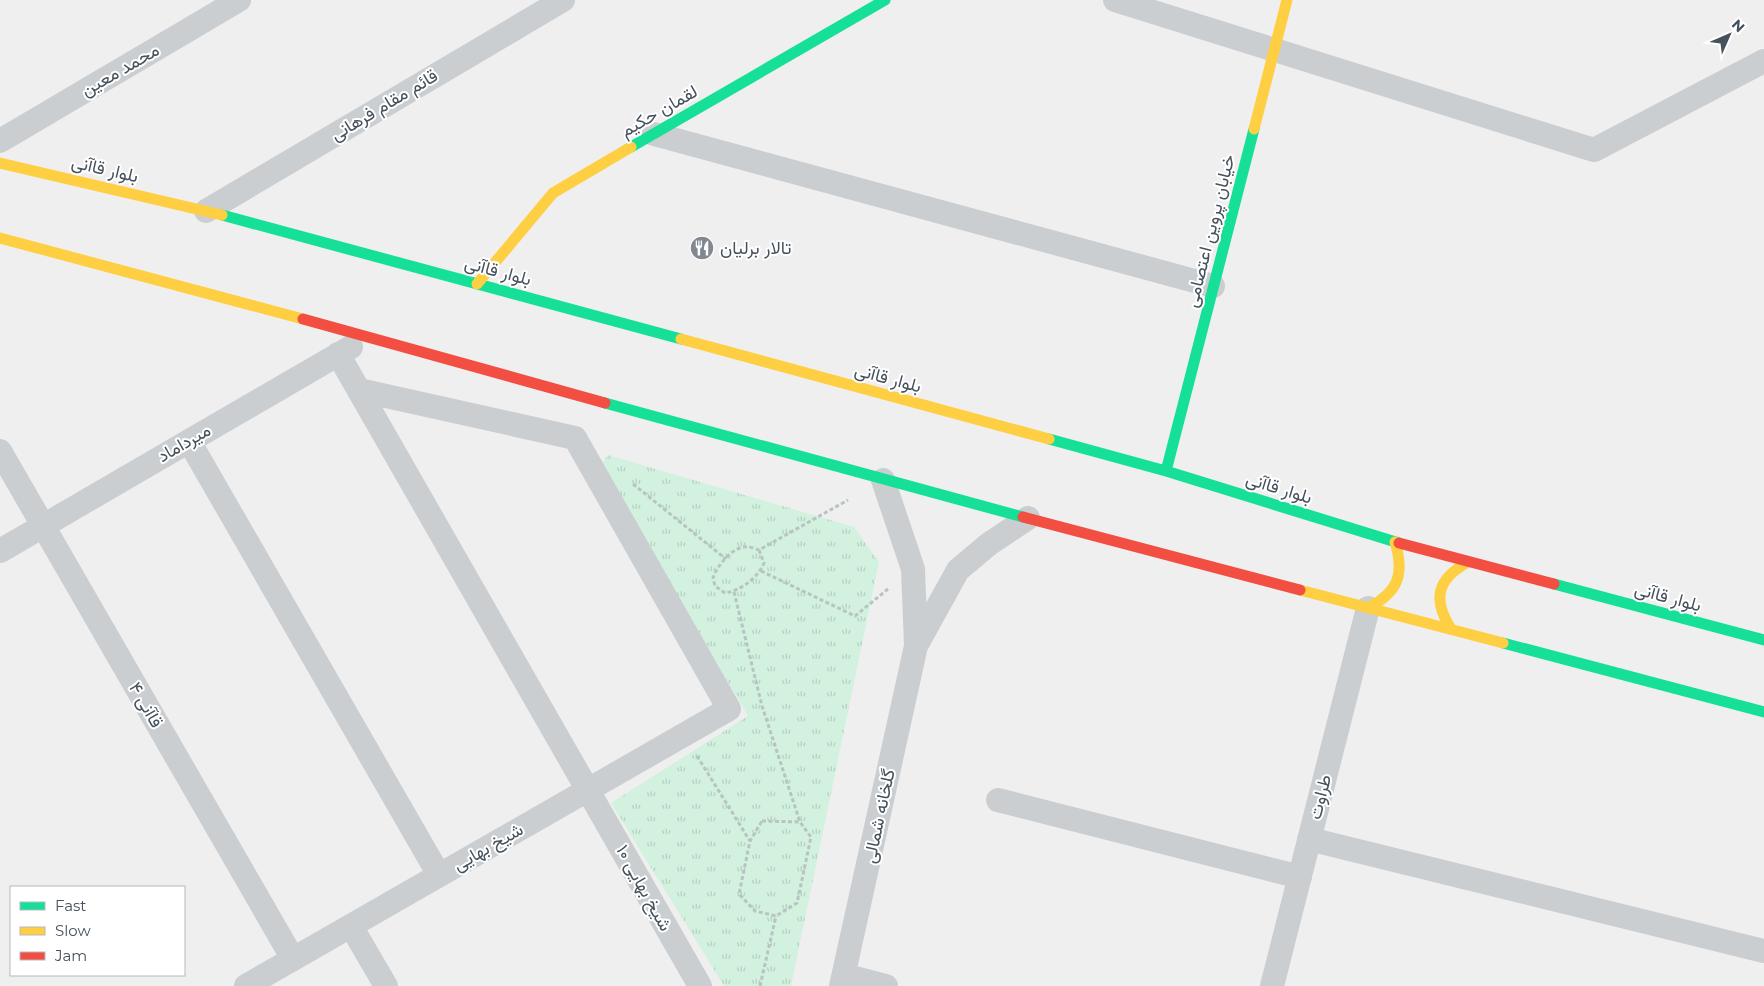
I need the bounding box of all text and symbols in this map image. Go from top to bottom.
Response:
north arrow [1704,10,1754,60]
text: N [1728,15,1749,36]
street label: محمد معین [77,39,163,101]
street label: قائم مقام فرهانی [326,64,442,146]
street label: لقمان حکیم [617,80,702,143]
street label: بلوار قاآنی [69,151,141,187]
street label: خیابان پروین اعتصامی [1180,152,1241,310]
restaurant icon: تالار برلیان [689,235,715,261]
place label: تالار برلیان [720,237,791,259]
street label: بلوار قاآنی [462,252,534,290]
street label: بلوار قاآنی [852,359,924,397]
street label: میرداماد [153,419,215,467]
street label: بلوار قاآنی [1243,468,1315,508]
street label: بلوار قاآنی [1632,578,1704,616]
street label: قاآنی ۴ [124,678,168,732]
street label: گلخانه شمالی [858,767,900,865]
street label: طراوت [1304,772,1336,822]
street label: شیخ بهایی [449,818,528,877]
street label: شیخ بهایی ۱۰ [610,841,677,935]
legend [10,886,185,976]
text: Fast [55,896,86,915]
text: Slow [55,921,91,940]
text: Jam [54,946,87,965]

